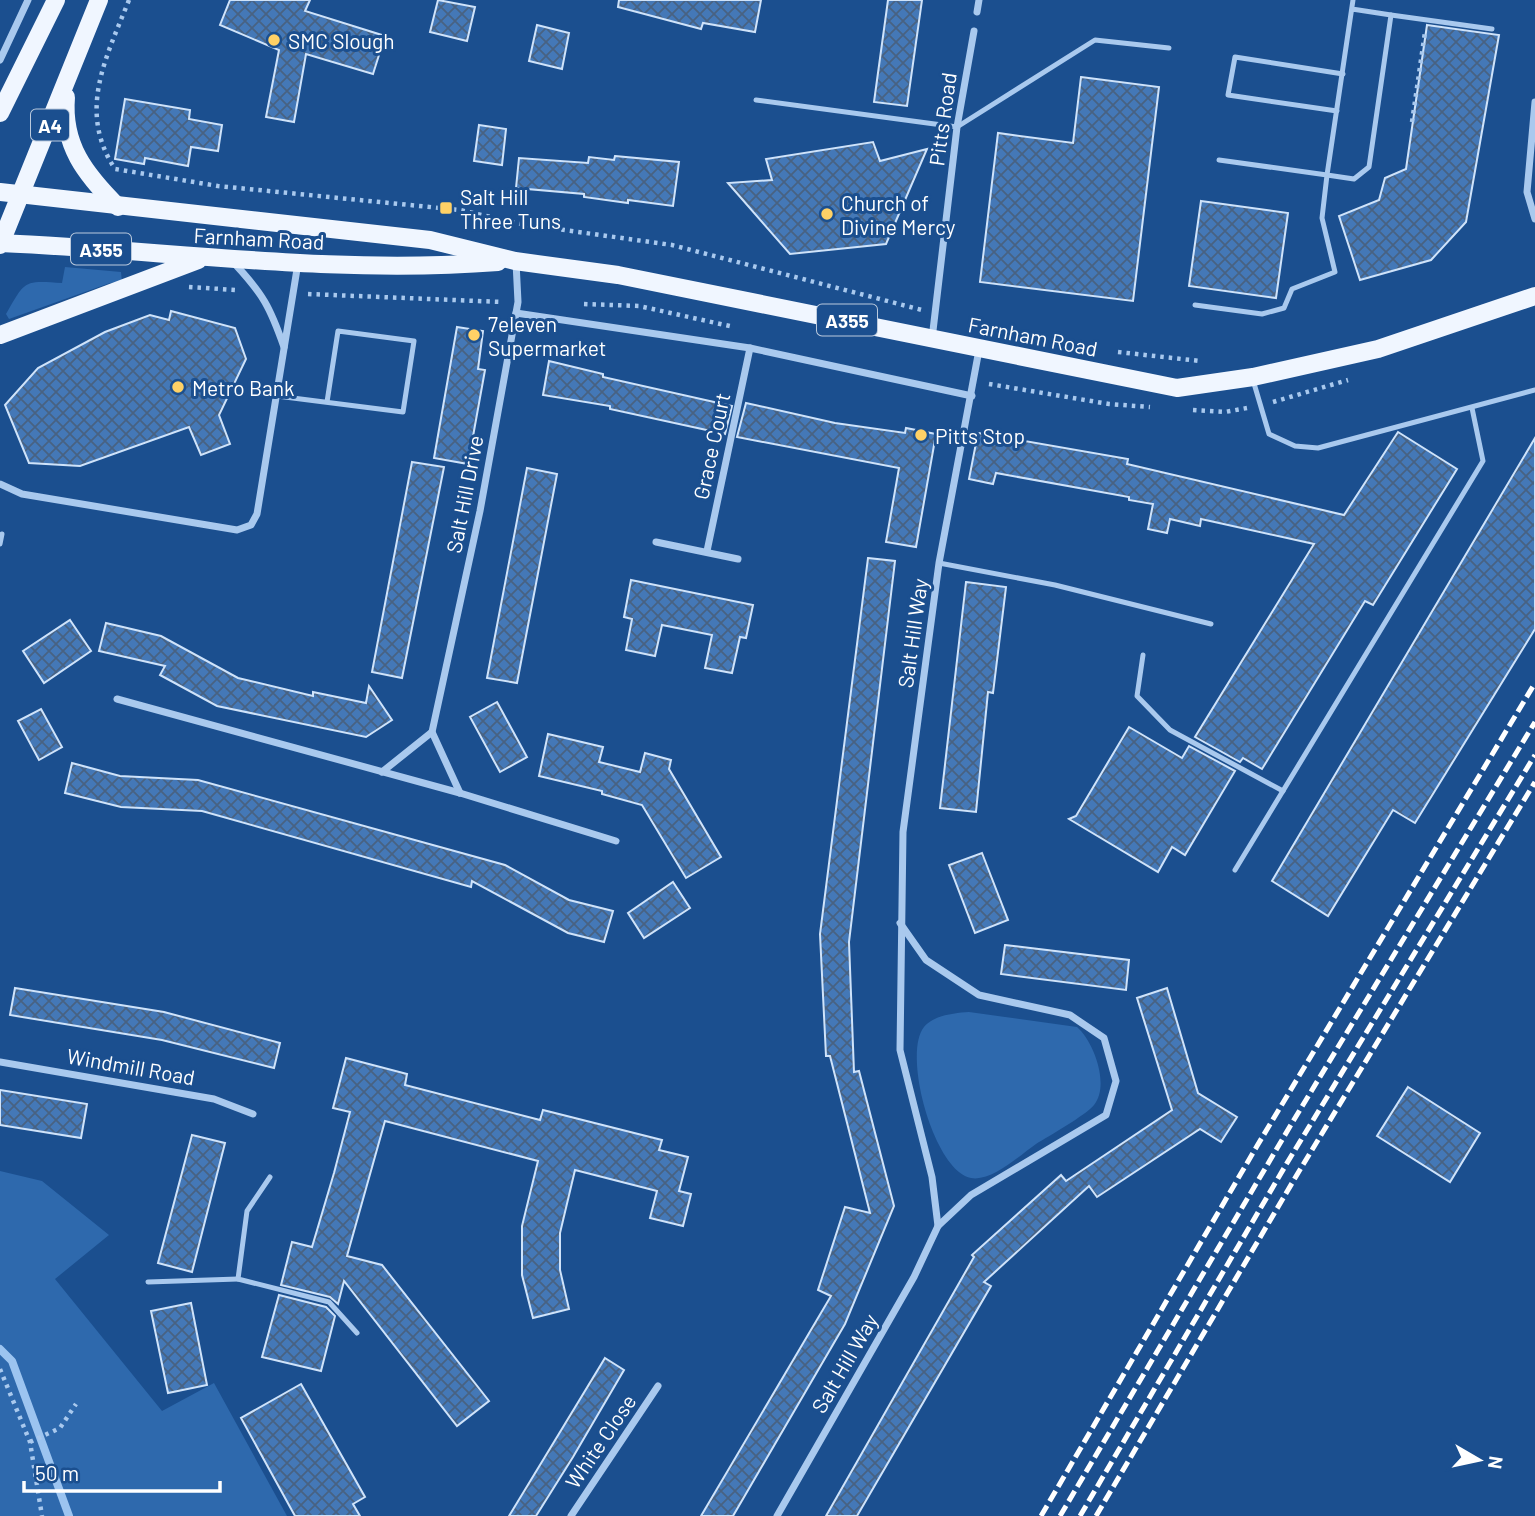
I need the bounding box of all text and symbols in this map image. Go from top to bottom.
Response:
place label: SMC Slough [288,28,395,53]
marker: SMC Slough [266,32,282,48]
street label: Pitts Road [923,71,961,167]
road number: A4 [31,110,69,140]
place label: Salt Hill Three Tuns [460,184,561,233]
place label: Church of Divine Mercy [841,190,956,239]
marker: Salt Hill Three Tuns [438,200,454,216]
marker: Church of Divine Mercy [819,206,835,222]
street label: Farnham Road [193,222,325,254]
road number: A355 [71,233,131,264]
road number: A355 [817,304,877,336]
place label: 7eleven Supermarket [488,311,606,360]
street label: Farnham Road [966,311,1100,361]
marker: 7eleven Supermarket [466,327,482,343]
place label: Metro Bank [192,375,294,400]
marker: Metro Bank [170,379,186,395]
street label: Grace Court [687,390,735,502]
place label: Pitts Stop [935,423,1025,448]
marker: Pitts Stop [913,427,929,443]
street label: Salt Hill Drive [440,433,488,555]
street label: Salt Hill Way [892,576,932,689]
street label: Windmill Road [65,1042,197,1090]
street label: Salt Hill Way [806,1309,883,1417]
street label: White Close [559,1389,641,1493]
north arrow [1444,1425,1514,1495]
scale bar [24,1450,220,1494]
text: N [1484,1455,1509,1471]
text: 50 m [35,1460,79,1485]

